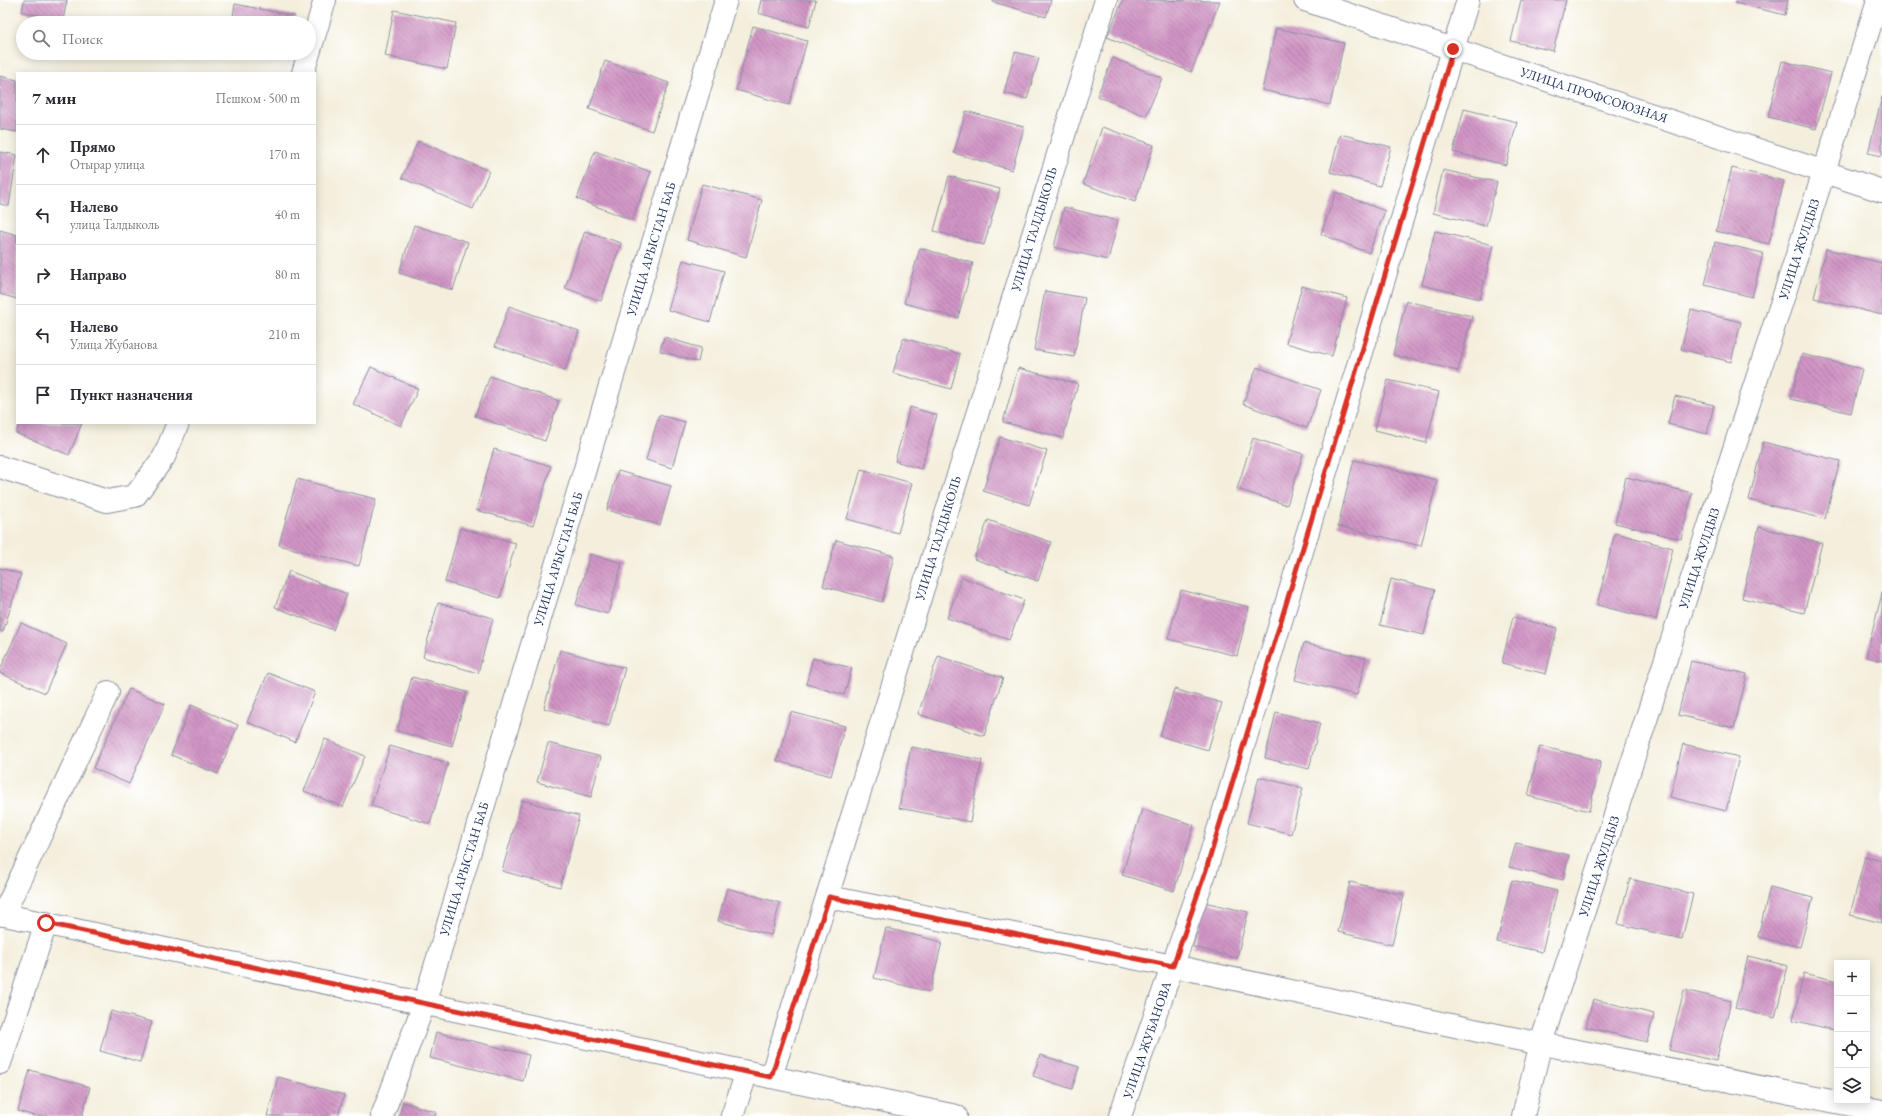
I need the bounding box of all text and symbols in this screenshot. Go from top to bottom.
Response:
search box [16,16,316,60]
icon: search [30,27,52,49]
text: Поиск [62,29,103,48]
route end [1444,40,1462,58]
street label: УЛИЦА ПРОФСОЮЗНАЯ [1517,63,1670,127]
text: 7 мин [32,87,76,109]
text: Пешком · 500 m [216,90,300,107]
text: Прямо [70,137,115,156]
icon: ahead [32,144,54,166]
text: 170 m [269,146,300,163]
text: Отырар улица [70,156,145,173]
street label: УЛИЦА ТАЛДЫКОЛЬ [1007,165,1061,294]
street label: УЛИЦА АРЫСТАН БАБ [622,180,680,319]
street label: УЛИЦА ЖУЛДЫЗ [1774,196,1823,303]
text: Налево [70,197,118,216]
icon: left [32,204,54,226]
text: 40 m [275,206,300,223]
text: улица Талдыколь [70,216,159,233]
icon: right [32,264,54,286]
text: Направо [70,265,127,284]
text: 80 m [275,266,300,283]
text: Налево [70,317,118,336]
icon: left [32,324,54,346]
text: 210 m [269,326,300,343]
text: Улица Жубанова [70,336,158,353]
icon: arrive [32,384,54,406]
text: Пункт назначения [70,385,193,404]
street label: УЛИЦА ТАЛДЫКОЛЬ [911,474,965,603]
street label: УЛИЦА АРЫСТАН БАБ [529,490,587,629]
street label: УЛИЦА ЖУЛДЫЗ [1674,505,1723,612]
street label: УЛИЦА АРЫСТАН БАБ [435,800,493,939]
street label: УЛИЦА ЖУЛДЫЗ [1574,813,1623,920]
route start [37,914,55,932]
map controls [1834,960,1870,1104]
button: + [1834,960,1870,996]
street label: УЛИЦА ЖУБАНОВА [1119,978,1175,1102]
button: − [1834,996,1870,1032]
button: locate [1834,1032,1870,1068]
button: layers [1834,1068,1870,1104]

